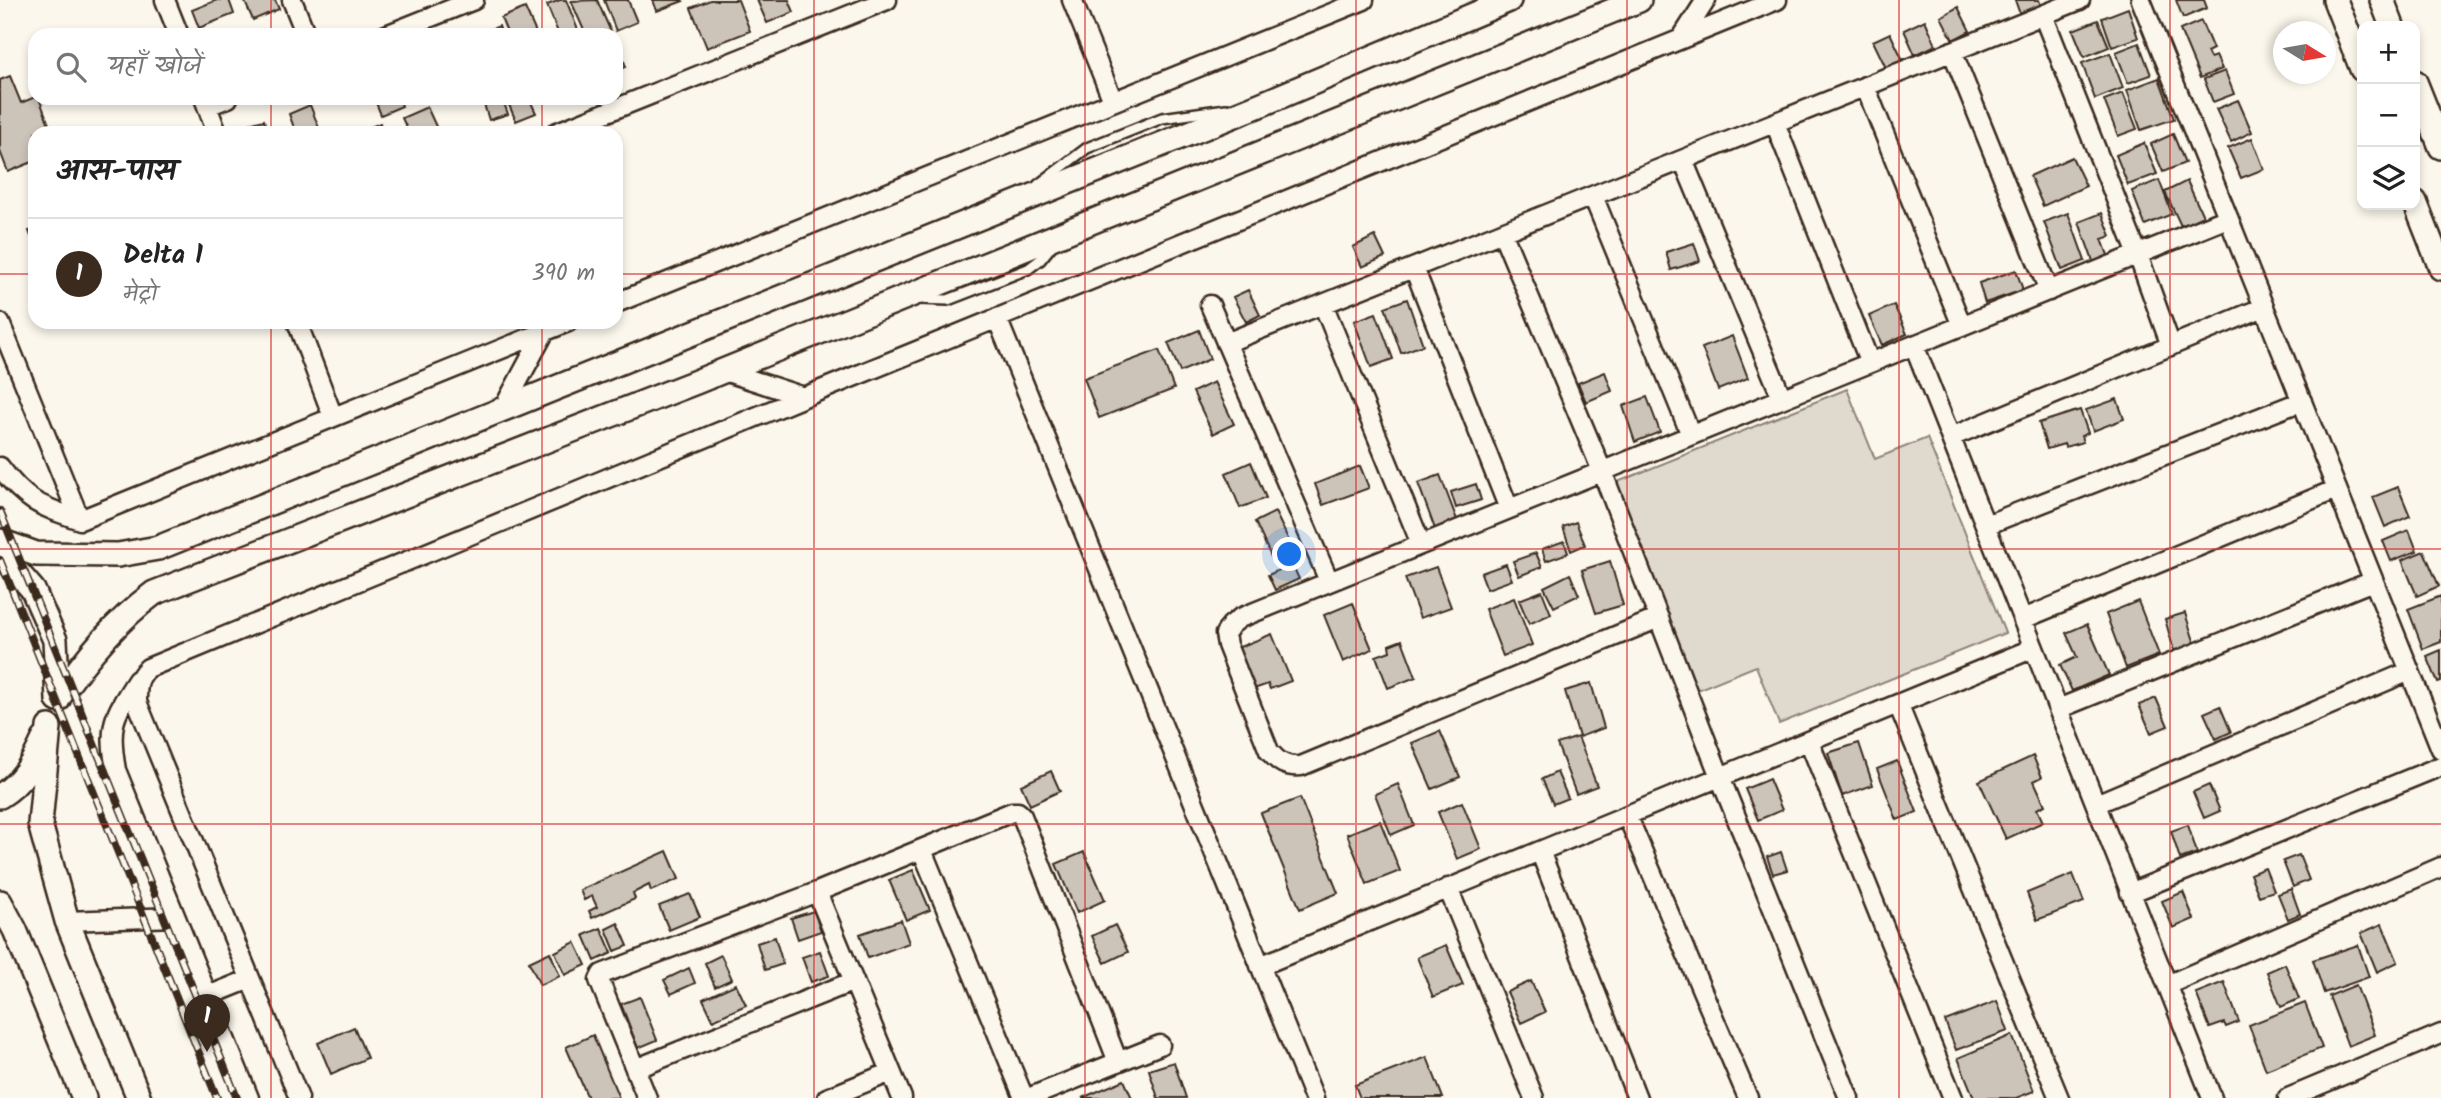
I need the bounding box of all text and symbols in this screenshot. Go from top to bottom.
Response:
north arrow [2273,21,2336,84]
map controls [2357,21,2420,210]
button: + [2357,21,2420,84]
search box [28,28,623,105]
text: यहाँ खोजें [108,46,202,88]
icon: search [52,48,90,86]
button: − [2357,84,2420,147]
button: layers [2357,147,2420,210]
text: आस-पास [56,148,177,196]
text: Delta 1 [123,235,203,277]
text: 1 [76,256,82,292]
text: 390 m [532,256,595,292]
text: मेट्रो [123,277,157,313]
your location [1272,537,1306,571]
pin: 1 [184,994,230,1052]

